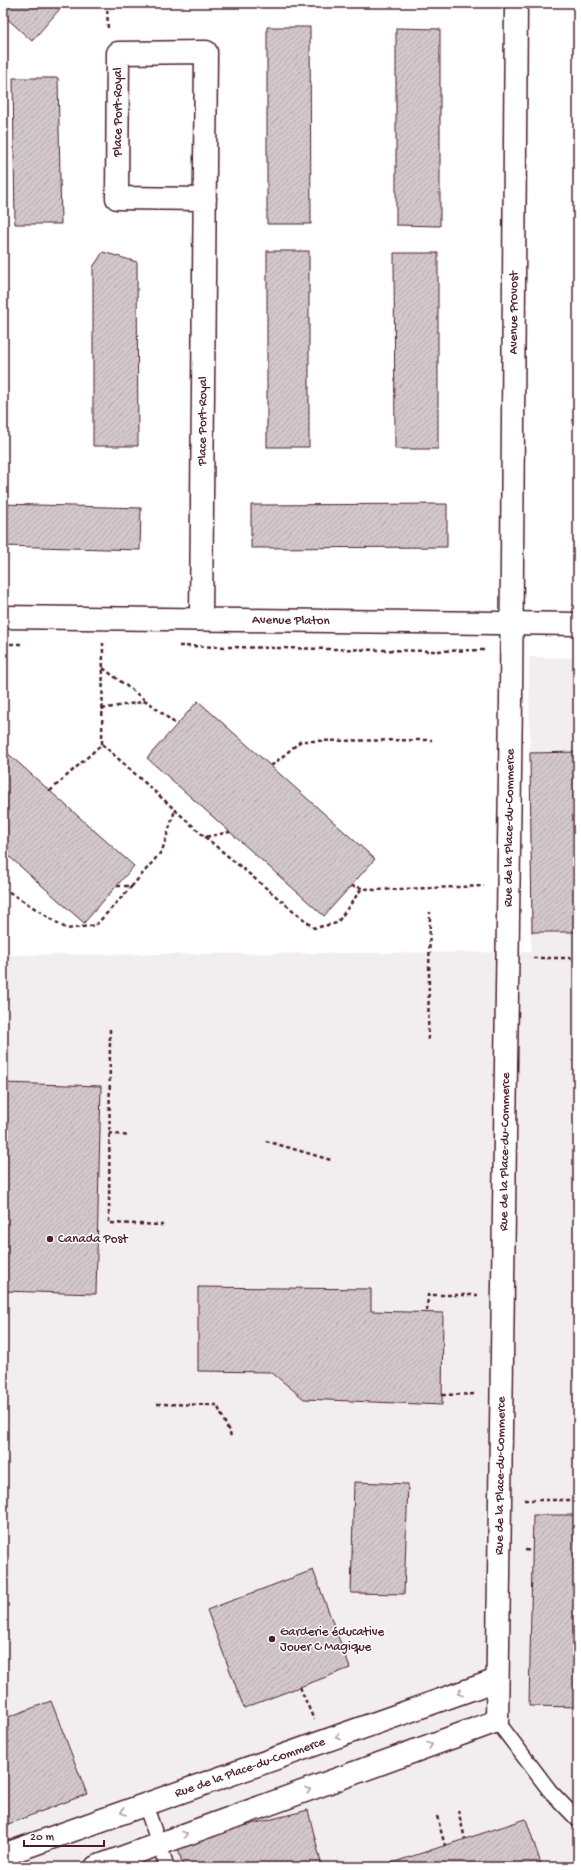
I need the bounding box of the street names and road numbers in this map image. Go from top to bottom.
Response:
street label: Place Port-Royal [111,67,126,158]
street label: Avenue Provost [506,269,522,355]
street label: Place Port-Royal [195,376,211,467]
street label: Avenue Platon [252,613,331,628]
street label: Rue de la Place-du-Commerce [501,748,518,907]
street label: Rue de la Place-du-Commerce [496,1072,513,1231]
street label: Rue de la Place-du-Commerce [492,1396,509,1555]
street label: Rue de la Place-du-Commerce [173,1734,327,1801]

